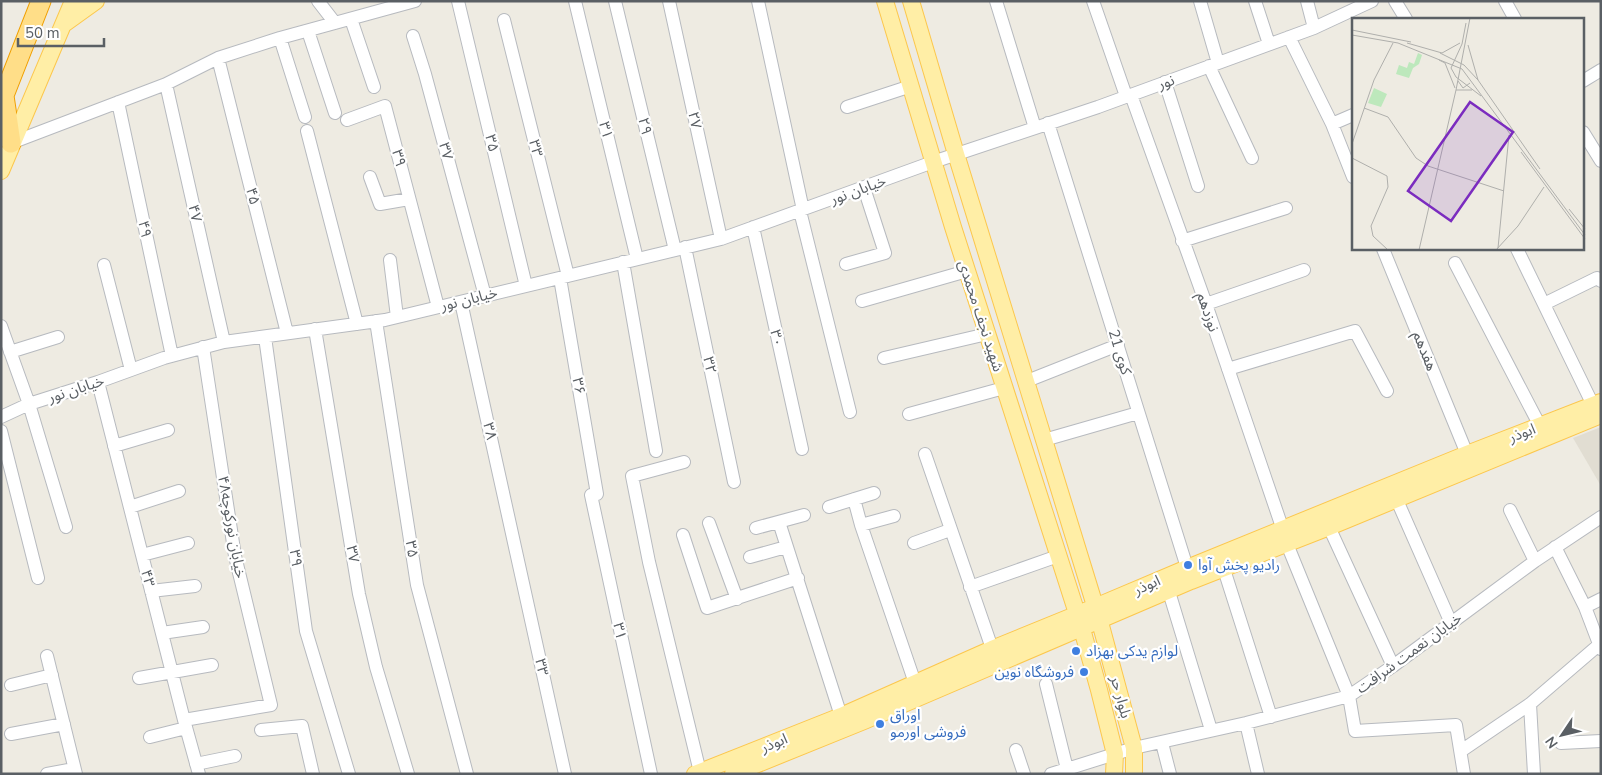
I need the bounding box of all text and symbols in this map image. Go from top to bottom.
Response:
scale bar [18,15,104,47]
inset map [1352,18,1584,250]
text: 50 m [25,23,60,43]
street label: نور [1154,70,1177,95]
street label: ۲۷ [683,110,707,131]
street label: ۲۹ [633,115,657,137]
street label: ۳۱ [594,119,618,141]
street label: ۳۵ [480,132,504,154]
street label: ۳۳ [524,137,548,159]
street label: ۳۷ [434,140,458,162]
street label: ۳۹ [387,147,411,169]
street label: خیابان نور [826,171,889,210]
street label: ۴۵ [241,185,265,207]
street label: ۴۷ [183,202,207,224]
street label: ۴۹ [133,219,157,239]
street label: شهید نجف محمدی [954,258,1009,375]
street label: خیابان نور [437,282,500,316]
street label: نوزدهم [1191,290,1224,335]
street label: کوی 21 [1104,327,1137,378]
street label: ۳۰ [765,328,789,348]
street label: هفدهم [1407,328,1442,374]
street label: ۳۲ [698,355,722,375]
street label: خیابان نور [44,370,107,408]
street label: ۳۶ [568,376,590,396]
street label: ابوذر [1505,419,1538,448]
street label: ۳۸ [478,420,502,442]
street label: خیابان نورکوچه۴۸ [213,474,251,580]
street label: ۳۵ [401,539,423,559]
street label: ۳۷ [342,544,364,565]
street label: ۳۹ [285,548,307,568]
place label: رادیو پخش آوا [1198,555,1280,575]
marker: رادیو پخش آوا [1182,559,1194,571]
street label: ۴۳ [136,567,160,589]
street label: ابوذر [1130,570,1164,600]
street label: خیابان نعمت شرافت [1352,608,1466,698]
street label: ۳۱ [608,621,632,641]
place label: لوازم یدکی بهزاد [1086,641,1178,662]
marker: لوازم یدکی بهزاد [1070,645,1082,657]
street label: ۳۳ [530,657,554,678]
place label: فروشگاه نوین [994,662,1074,682]
marker: فروشگاه نوین [1078,666,1090,678]
street label: بلوار حر [1105,673,1136,721]
place label: اوراق فروشی اورمو [890,705,966,742]
north arrow [1537,710,1587,760]
marker: اوراق فروشی اورمو [874,718,886,730]
street label: ابوذر [757,729,790,758]
text: N [1541,732,1563,752]

